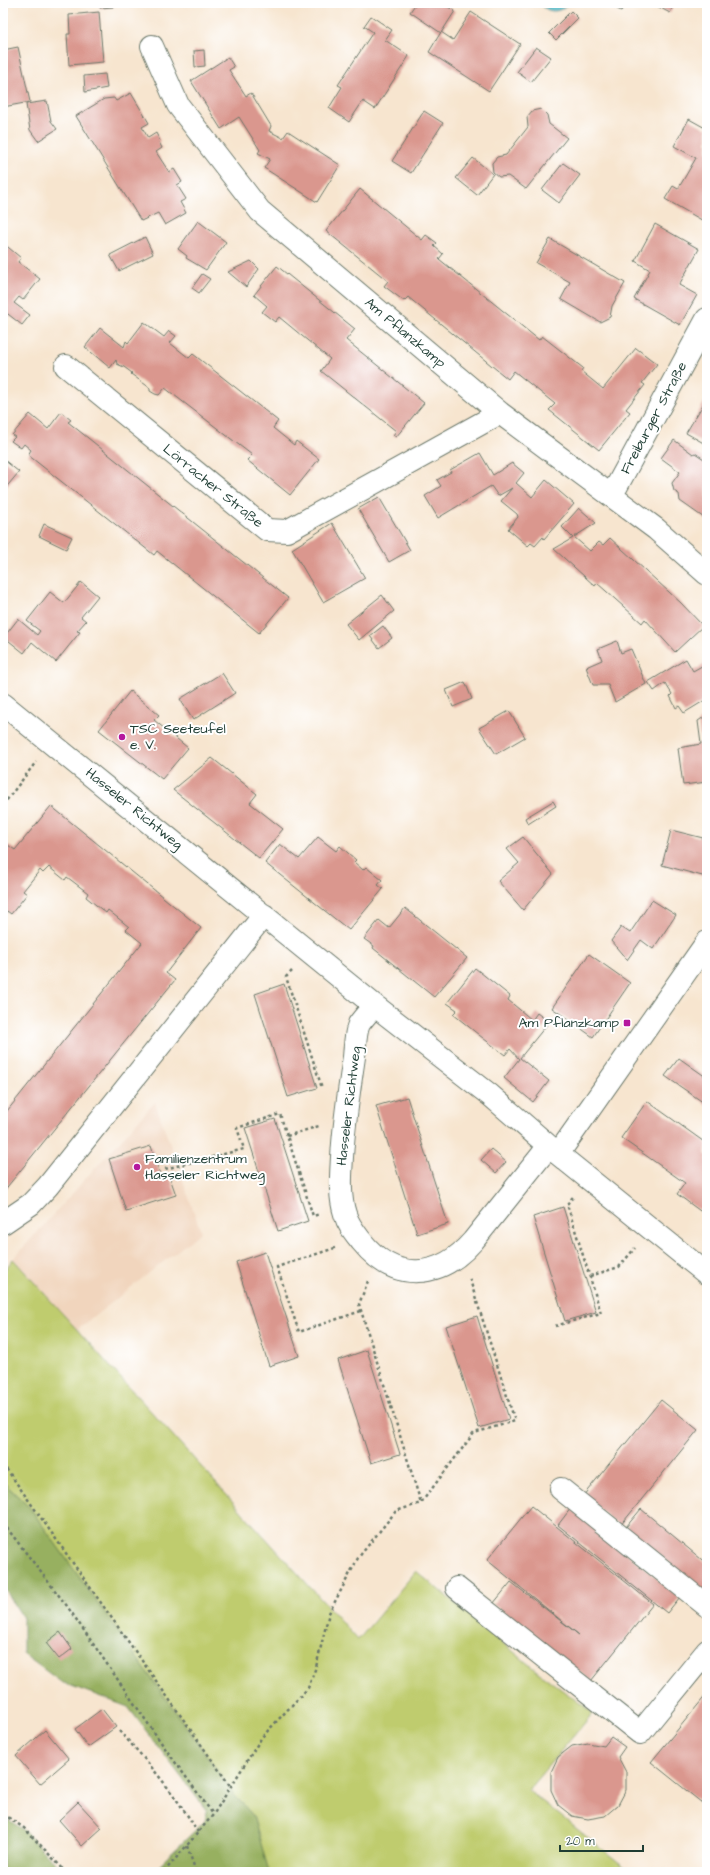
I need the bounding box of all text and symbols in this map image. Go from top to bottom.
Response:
street label: Am Pflanzkamp [360,293,450,373]
street label: Freiburger Straße [616,358,692,478]
street label: Lörracher Straße [159,439,268,533]
place label: TSC Seeteufel e. V. [130,719,226,755]
marker: TSC Seeteufel e. V. [117,732,127,742]
street label: Hasseler Richtweg [81,763,187,855]
place label: Am Pflanzkamp [519,1013,619,1033]
marker: Am Pflanzkamp [622,1018,632,1028]
street label: Hasseler Richtweg [332,1045,366,1167]
place label: Familienzentrum Hasseler Richtweg [145,1149,265,1185]
marker: Familienzentrum Hasseler Richtweg [132,1162,142,1172]
scale bar [560,1827,643,1853]
text: 20 m [566,1833,595,1850]

